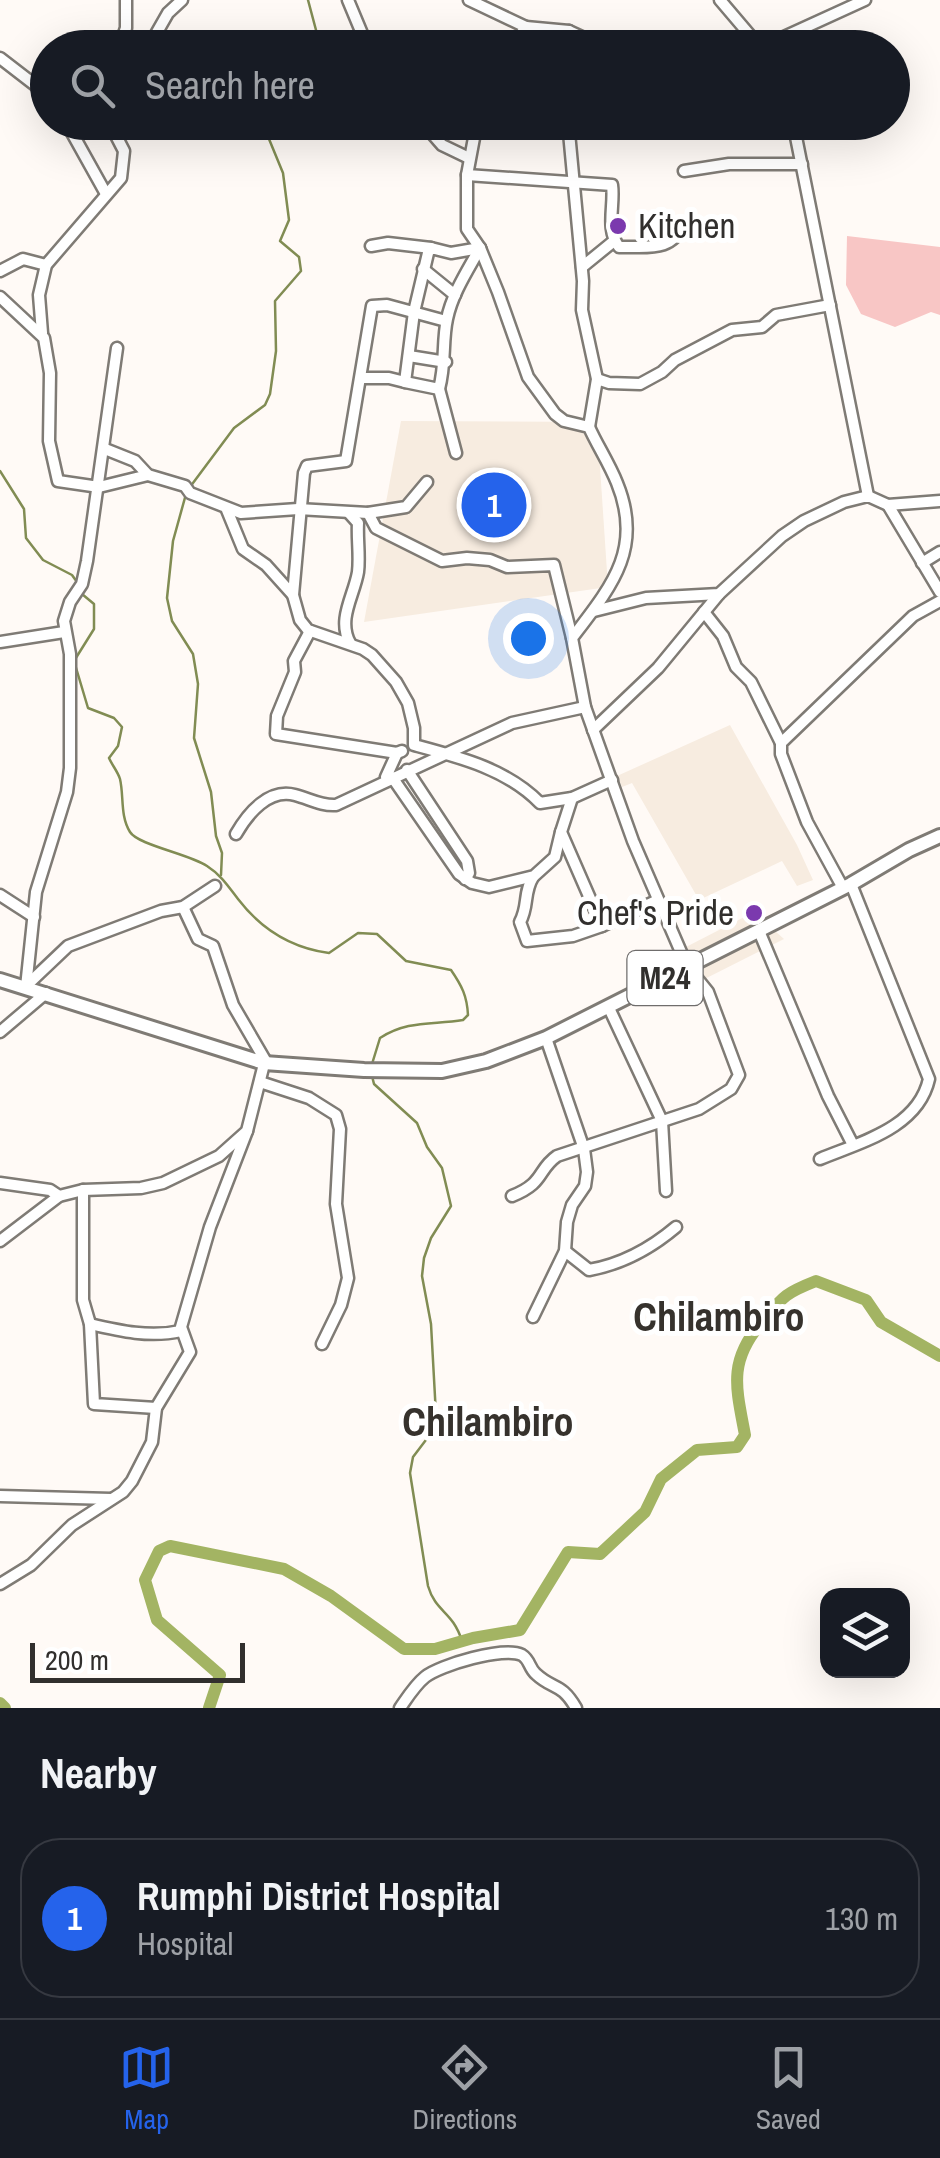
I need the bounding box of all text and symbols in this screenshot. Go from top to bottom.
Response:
search box [30,30,910,140]
icon: search [65,58,120,113]
text: Search here [145,60,315,111]
place label: Kitchen [638,202,735,249]
marker: Kitchen [607,215,629,237]
pin: 1 [462,468,526,542]
your location [503,613,554,664]
place label: Chef's Pride [577,889,734,936]
marker: Chef's Pride [743,902,765,924]
road number: M24 [628,951,702,1005]
district label: Chilambiro [633,1290,805,1343]
district label: Chilambiro [402,1395,574,1448]
map controls [820,1588,910,1678]
button: layers [820,1588,910,1678]
scale bar [30,1638,245,1682]
text: 200 m [45,1641,109,1679]
text: Nearby [40,1745,157,1801]
text: Rumphi District Hospital [137,1871,501,1922]
text: 1 [67,1897,82,1940]
text: 130 m [825,1897,898,1940]
text: Hospital [137,1922,233,1965]
tab: Map [119,2040,174,2138]
tab: Directions [413,2040,517,2138]
tab: Saved [756,2040,821,2138]

